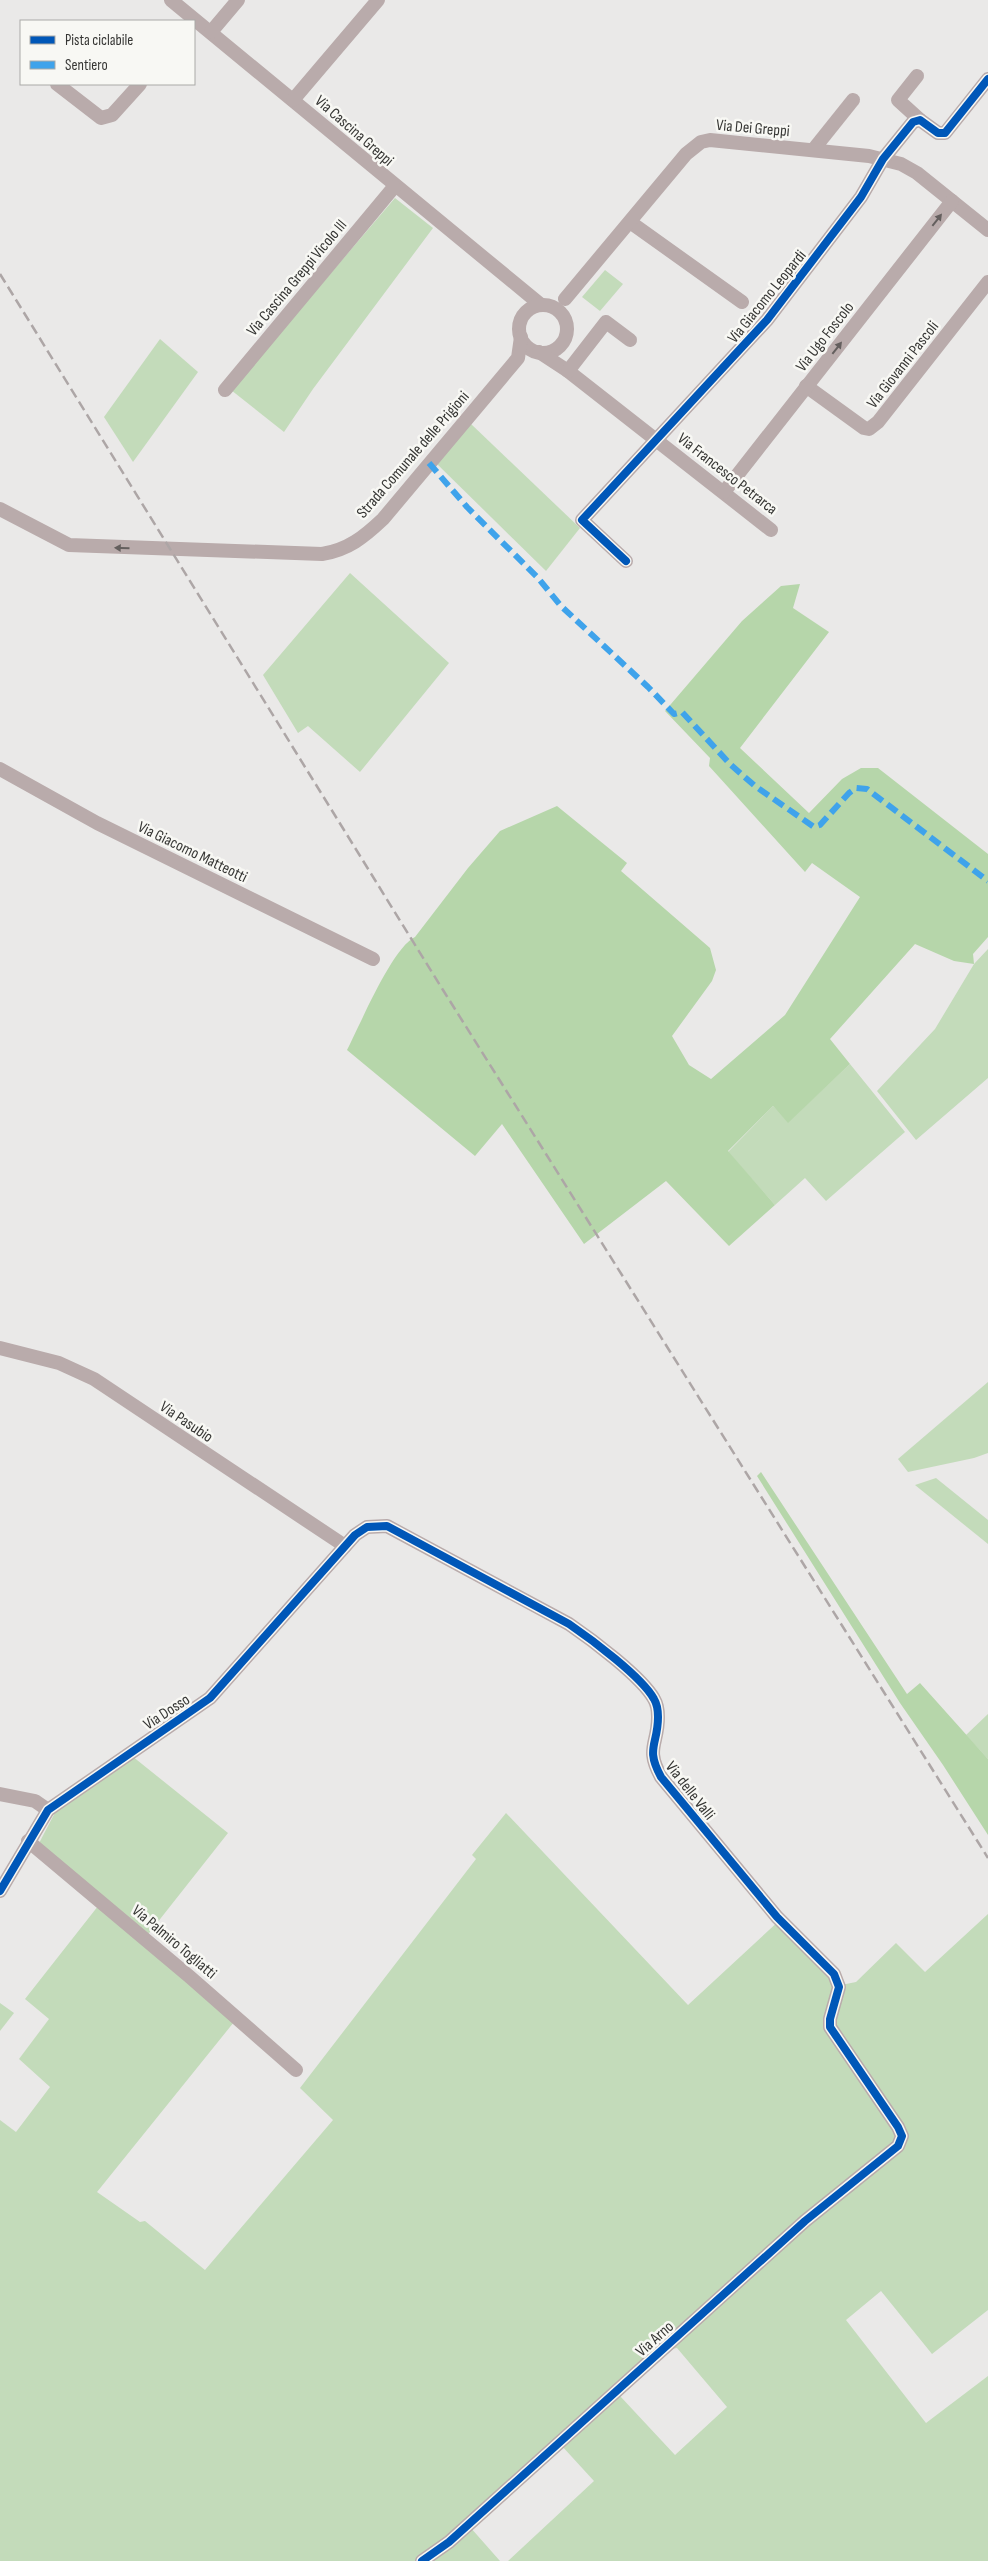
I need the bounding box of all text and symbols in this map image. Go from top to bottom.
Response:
legend [20,20,195,85]
text: Pista ciclabile [65,31,133,50]
text: Sentiero [65,56,108,75]
street label: Via Cascina Greppi [311,92,397,171]
street label: Via Dei Greppi [715,116,790,141]
one-way arrow [932,213,942,227]
street label: Via Cascina Greppi Vicolo III [243,216,351,340]
street label: Via Giacomo Leopardi [724,247,810,347]
street label: Via Ugo Foscolo [792,298,858,376]
street label: Via Giovanni Pascoli [863,318,943,412]
one-way arrow [831,342,842,355]
street label: Strada Comunale delle Prigioni [353,388,473,522]
street label: Via Francesco Petrarca [673,429,781,519]
one-way arrow [113,544,129,552]
street label: Via Giacomo Matteotti [134,818,250,887]
street label: Via Pasubio [156,1398,216,1447]
street label: Via Dosso [140,1690,194,1734]
street label: Via delle Valli [661,1758,719,1824]
street label: Via Palmiro Togliatti [128,1901,220,1983]
street label: Via Arno [632,2317,678,2361]

